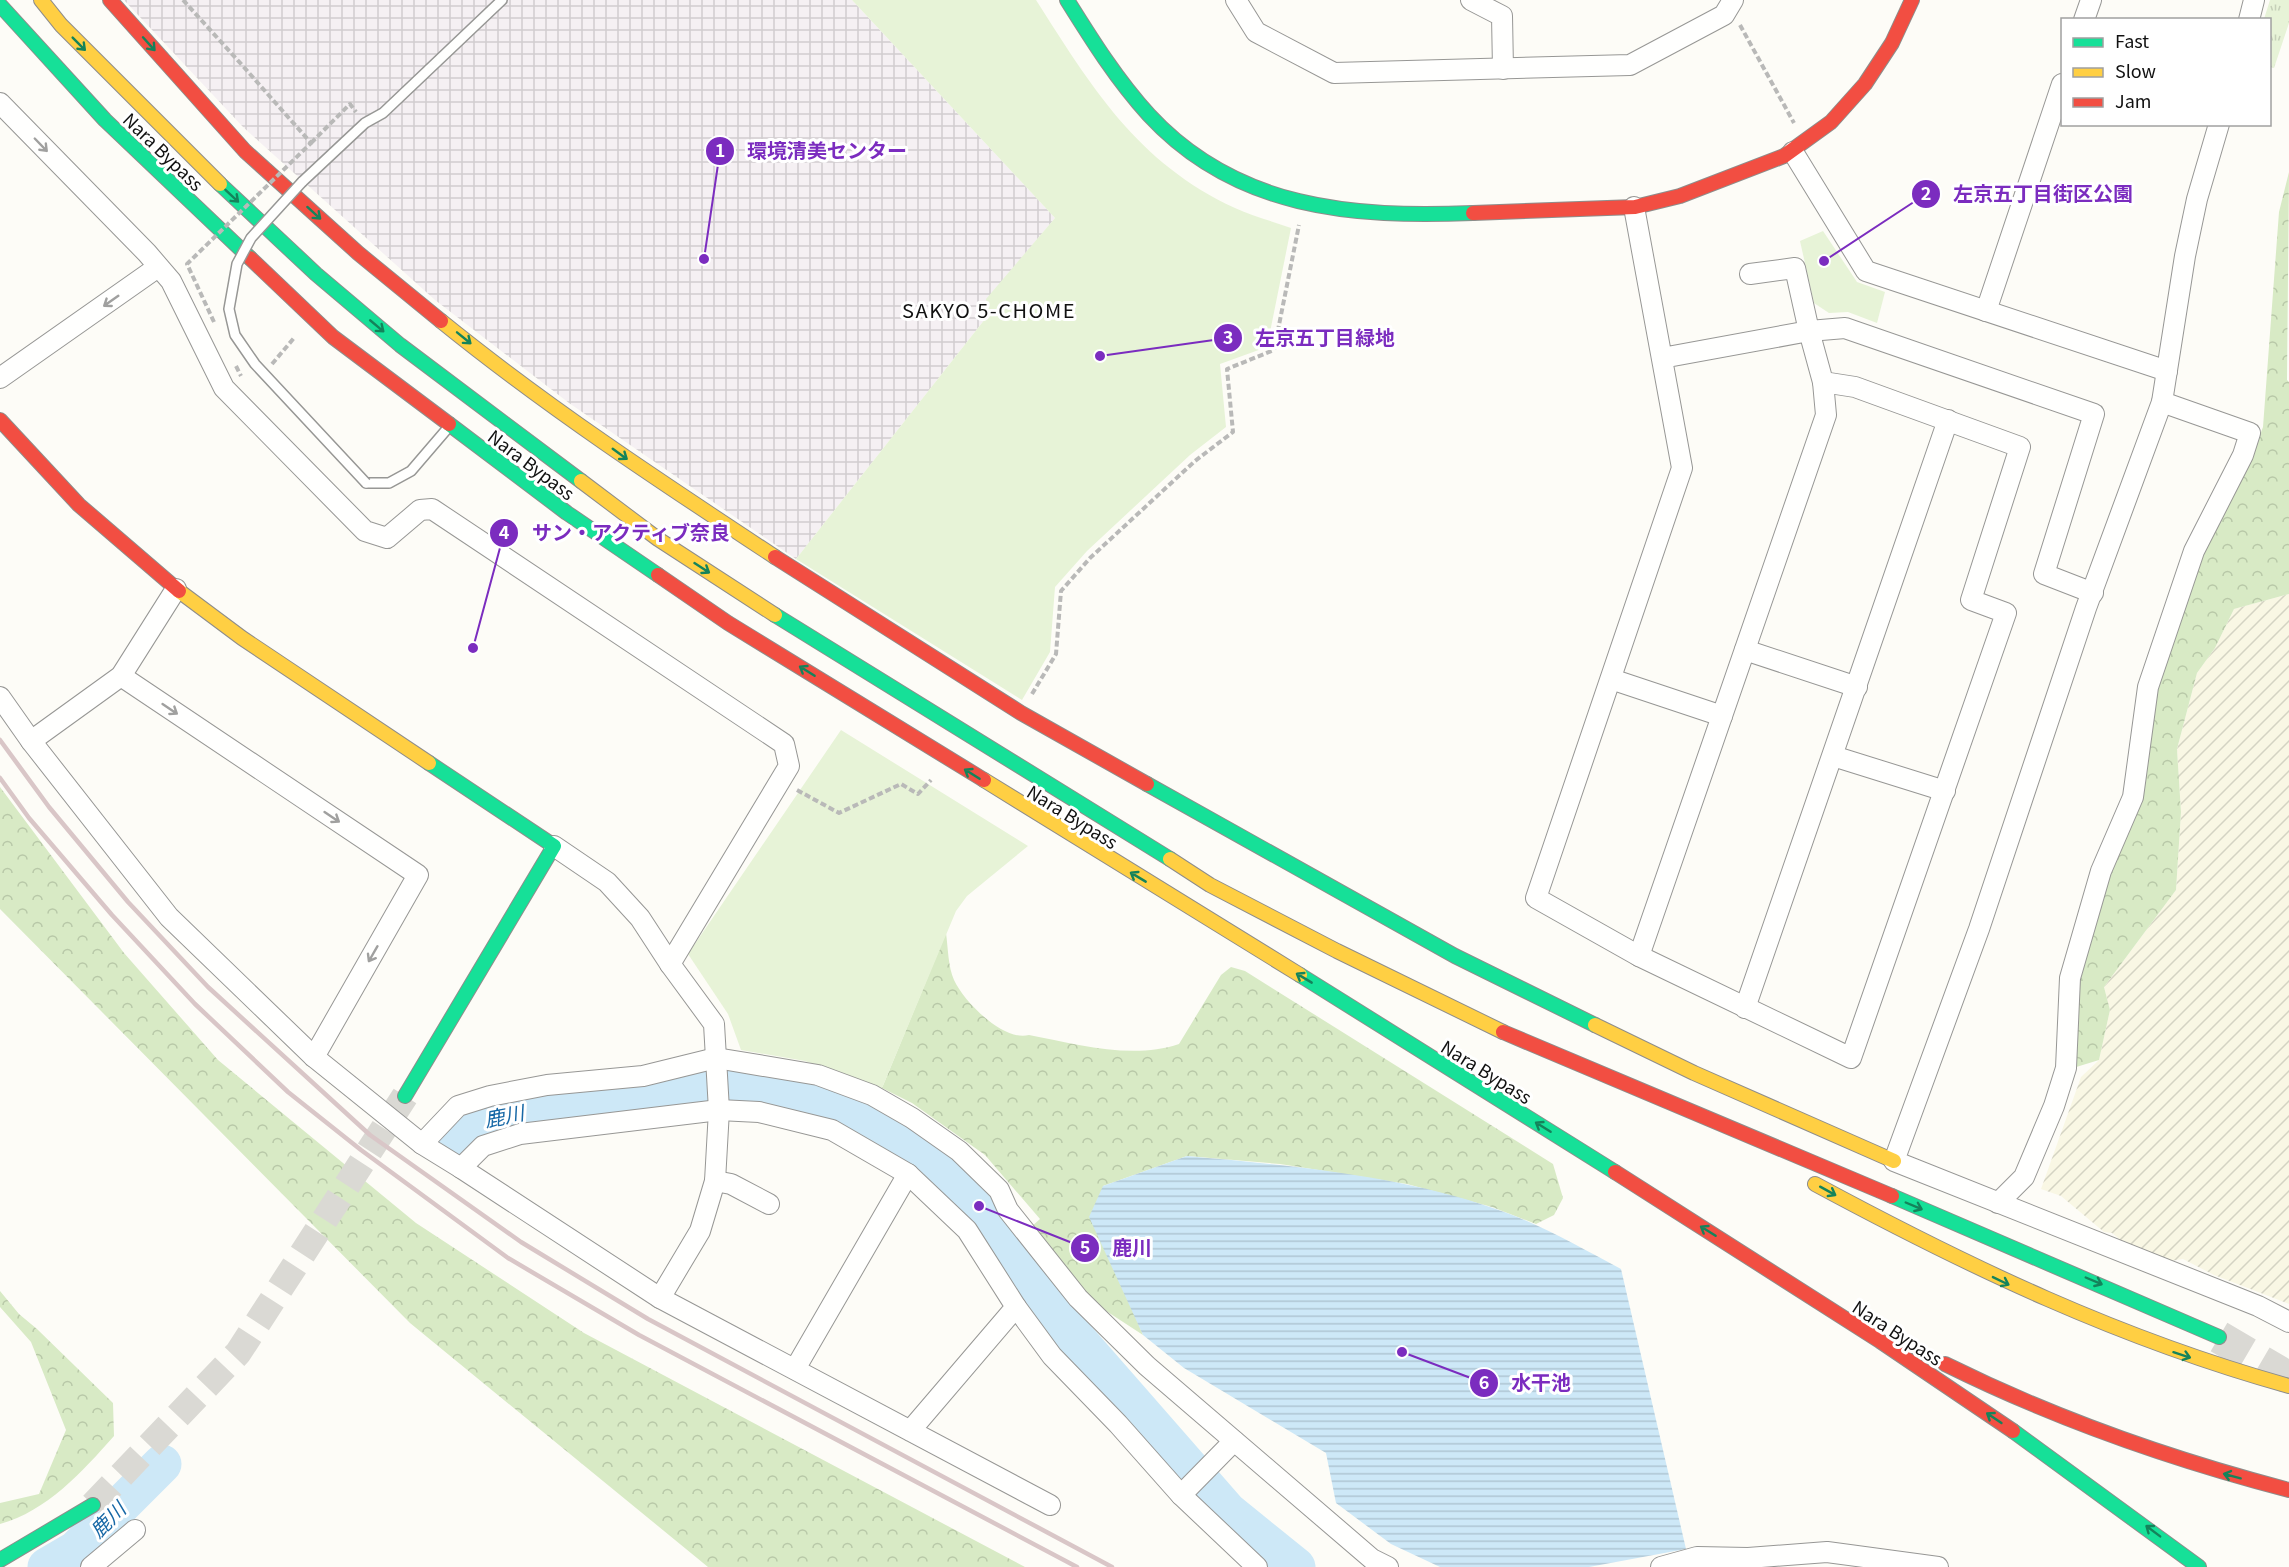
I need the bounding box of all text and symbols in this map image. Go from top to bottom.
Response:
legend [2061,18,2271,126]
text: Fast [2115,27,2149,53]
one-way arrow [72,36,87,51]
one-way arrow [142,36,156,51]
text: Slow [2115,57,2156,83]
text: Jam [2115,87,2151,113]
street label: Nara Bypass [118,106,210,196]
callout: 環境清美センター [705,132,919,170]
text: 環境清美センター [747,135,907,164]
text: 1 [715,136,725,162]
one-way arrow [33,137,47,152]
callout: 左京五丁目街区公園 [1911,175,2145,213]
text: 左京五丁目街区公園 [1953,178,2133,207]
text: 2 [1921,179,1931,205]
one-way arrow [225,189,240,203]
one-way arrow [306,206,321,220]
one-way arrow [103,295,119,307]
district label: SAKYO 5-CHOME [902,295,1076,324]
callout: 左京五丁目緑地 [1213,319,1407,357]
one-way arrow [369,320,385,333]
text: 左京五丁目緑地 [1255,322,1395,351]
text: 3 [1223,323,1233,349]
one-way arrow [455,332,471,345]
street label: Nara Bypass [483,423,581,505]
one-way arrow [612,448,628,461]
callout: サン・アクティブ奈良 [489,514,743,552]
text: サン・アクティブ奈良 [532,517,730,546]
text: 4 [499,518,510,544]
one-way arrow [693,562,710,574]
one-way arrow [799,665,816,677]
one-way arrow [161,703,178,715]
one-way arrow [964,768,981,780]
street label: Nara Bypass [1023,778,1123,854]
one-way arrow [323,811,340,823]
one-way arrow [1130,870,1147,882]
one-way arrow [367,945,379,962]
one-way arrow [1296,972,1313,985]
street label: Nara Bypass [1437,1033,1537,1109]
water label: 鹿川 [482,1097,528,1133]
one-way arrow [1535,1121,1552,1133]
one-way arrow [1819,1185,1836,1197]
one-way arrow [1905,1201,1923,1212]
one-way arrow [1700,1224,1717,1236]
callout: 鹿川 [1070,1229,1164,1267]
text: 鹿川 [1112,1232,1152,1261]
text: 5 [1080,1233,1090,1259]
one-way arrow [1992,1275,2010,1287]
one-way arrow [2085,1276,2103,1287]
street label: Nara Bypass [1848,1293,1948,1371]
one-way arrow [2172,1350,2191,1361]
callout: 水干池 [1469,1364,1583,1402]
text: 水干池 [1511,1367,1571,1396]
text: 6 [1479,1368,1489,1394]
one-way arrow [1987,1412,2003,1424]
one-way arrow [2223,1469,2242,1481]
water label: 鹿川 [83,1493,133,1543]
one-way arrow [2145,1525,2161,1538]

